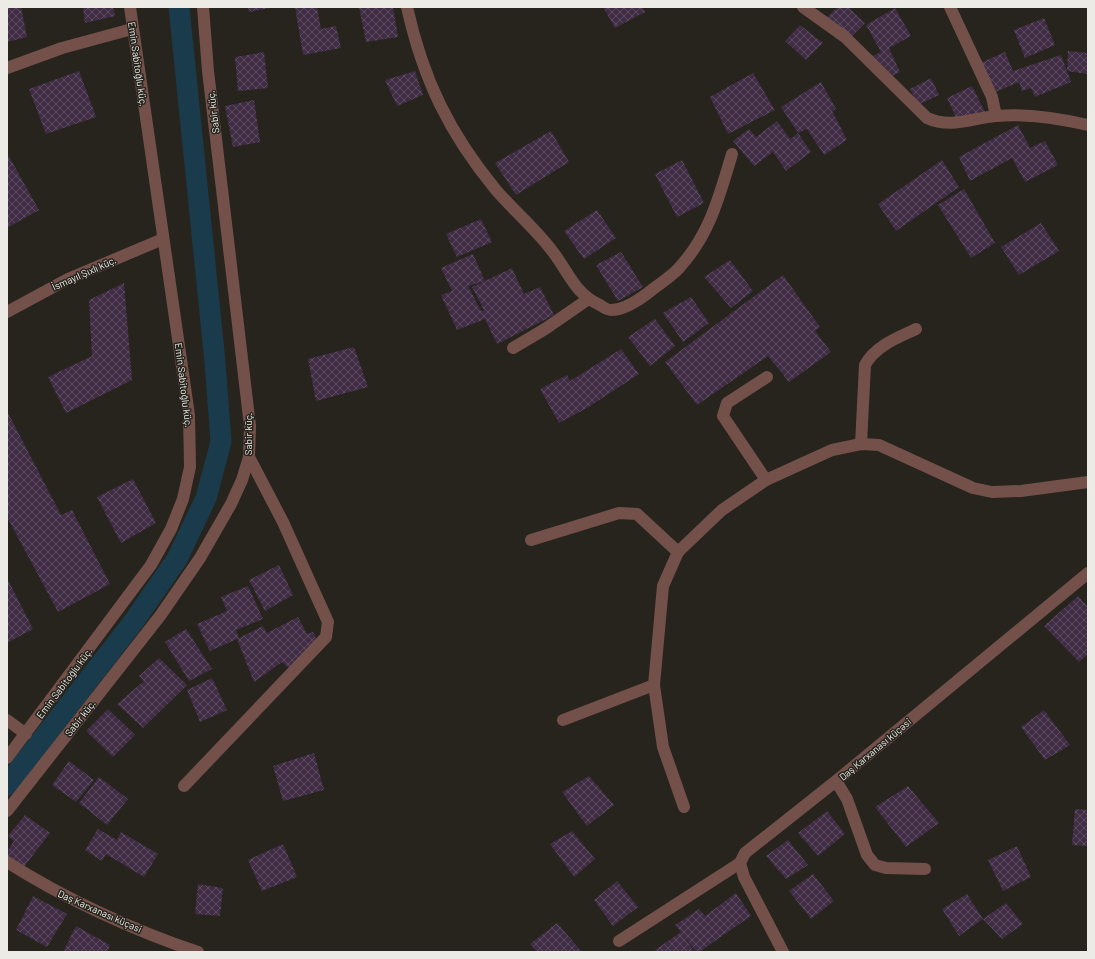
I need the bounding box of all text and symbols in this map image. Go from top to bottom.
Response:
street label: Emin Sabitoğlu küç. [126,21,150,107]
street label: Sabir küç. [204,90,222,134]
street label: İsmayıl Şıxlı küç. [50,253,118,293]
street label: Emin Sabitoğlu küç. [173,342,195,428]
street label: Sabir küç. [242,413,254,455]
street label: Emin Sabitoğlu küç. [34,645,94,721]
street label: Sabir küç. [62,697,98,739]
street label: Daş Karxanası küçəsi [836,715,914,783]
street label: Daş Karxanası küçəsi [56,887,144,935]

